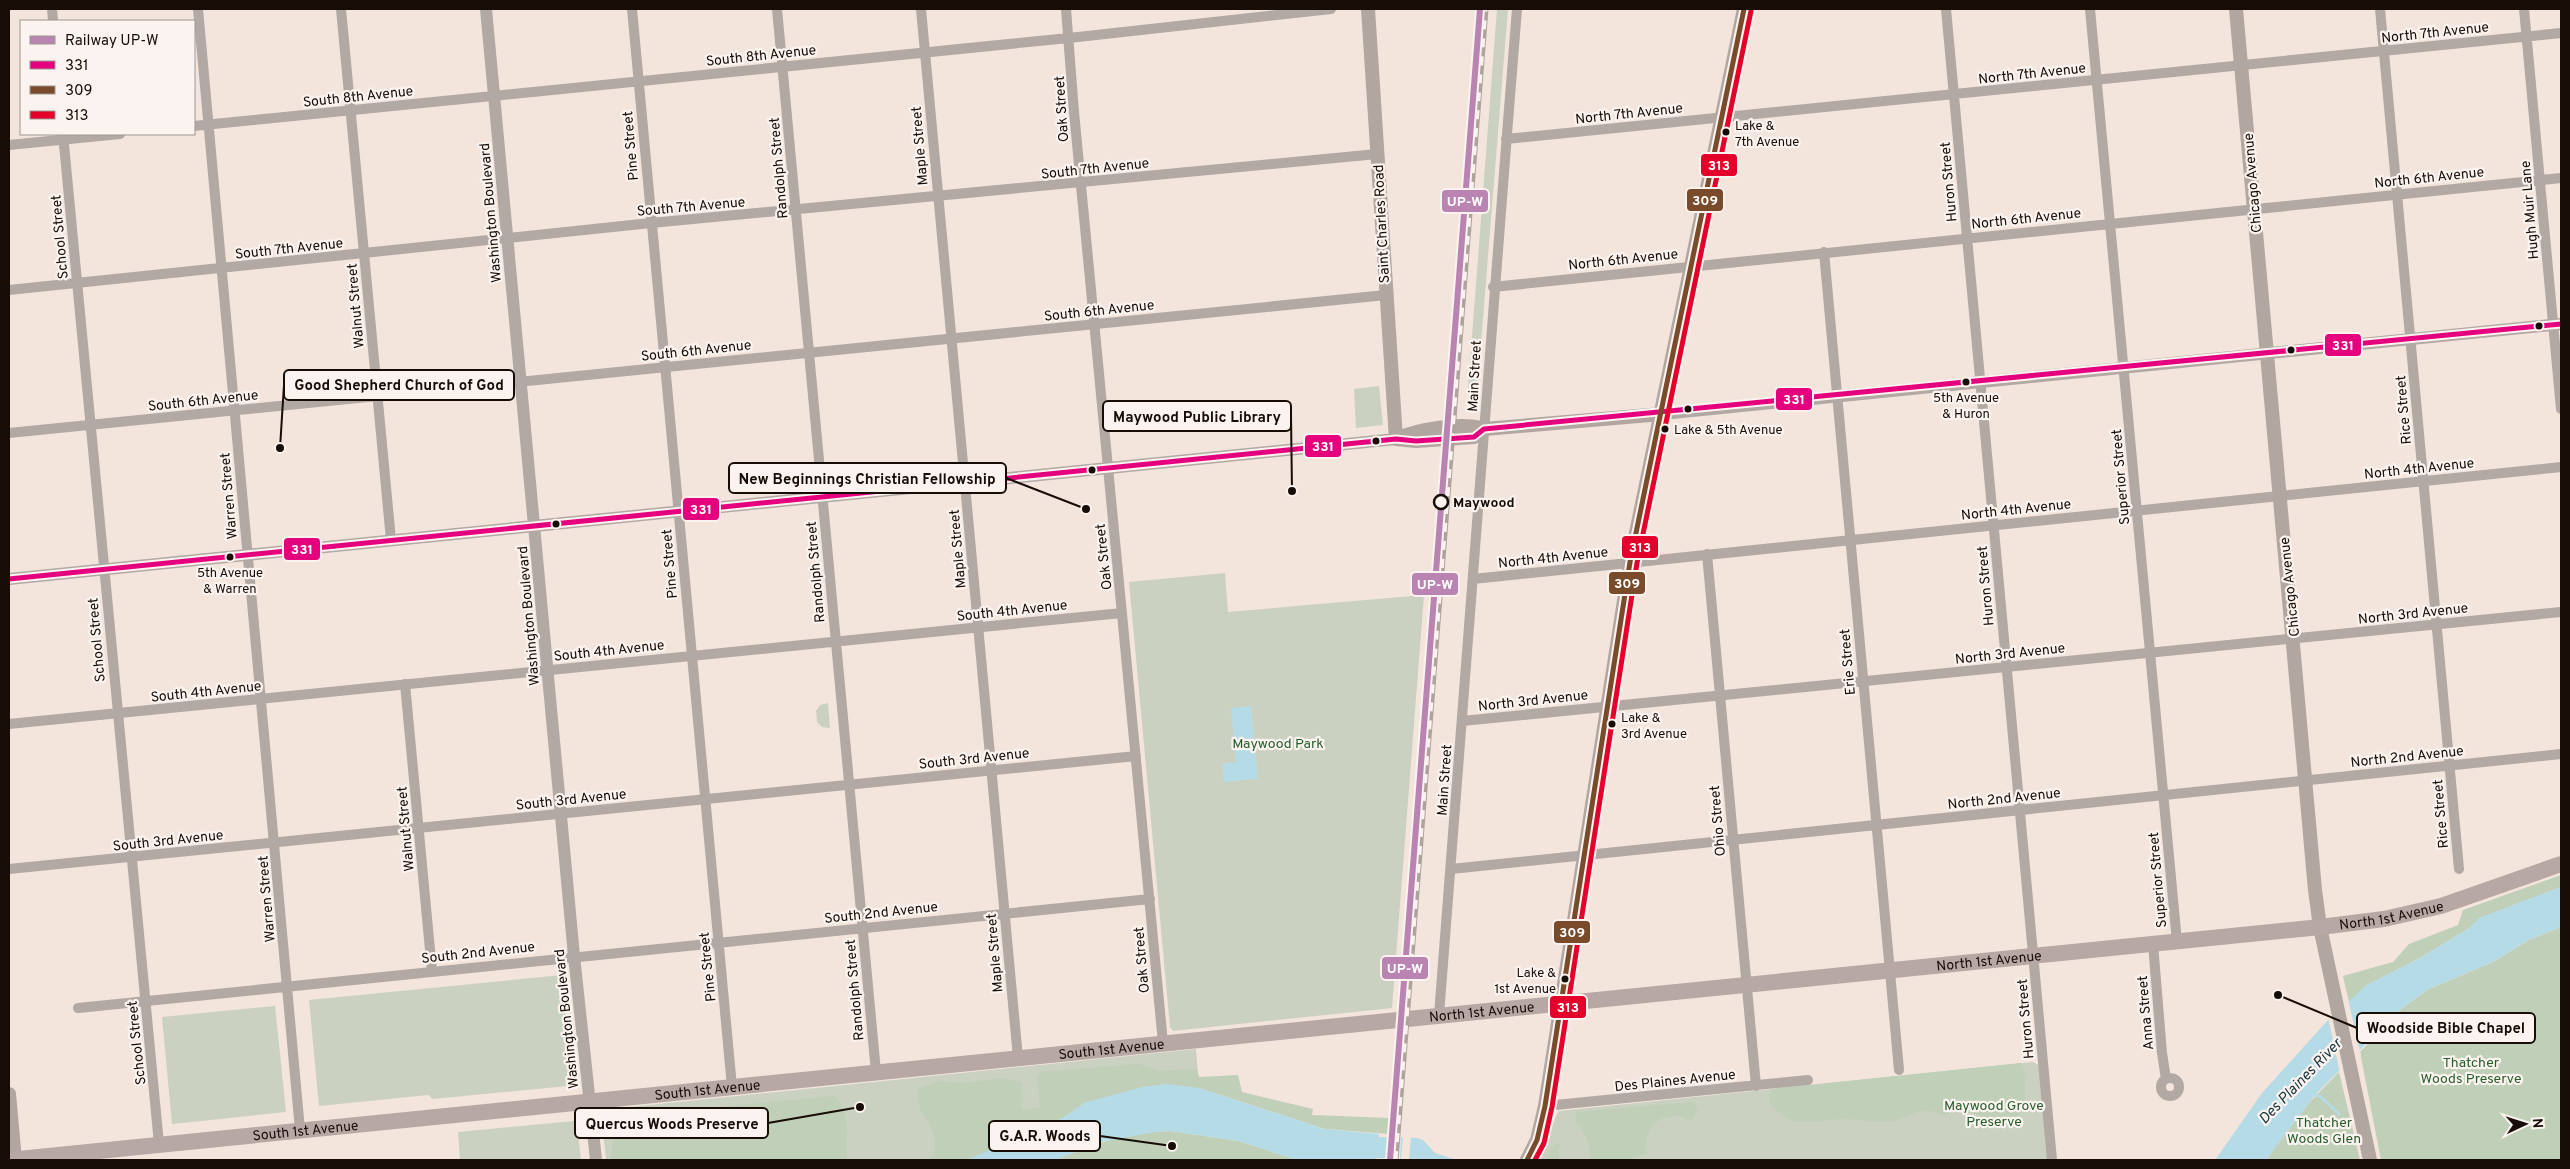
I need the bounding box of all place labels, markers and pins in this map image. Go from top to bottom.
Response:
place label: Lake & 7th Avenue [1735,119,1799,151]
marker: Lake & 7th Avenue [1721,127,1731,137]
unlabelled marker [2534,321,2544,331]
unlabelled marker [2286,345,2296,355]
callout: Good Shepherd Church of God [284,370,514,400]
marker: 5th Avenue & Huron [1961,377,1971,387]
place label: 5th Avenue & Huron [1933,391,1999,423]
callout: Maywood Public Library [1103,401,1291,431]
unlabelled marker [1683,404,1693,414]
place label: Lake & 5th Avenue [1674,423,1783,439]
marker: Lake & 5th Avenue [1660,424,1670,434]
unlabelled marker [1371,436,1381,446]
callout: New Beginnings Christian Fellowship [729,463,1006,493]
unlabelled marker [1087,465,1097,475]
marker: Maywood [1433,494,1449,510]
place label: Maywood [1453,495,1515,512]
unlabelled marker [551,519,561,529]
marker: 5th Avenue & Warren [225,552,235,562]
place label: 5th Avenue & Warren [197,566,263,598]
place label: Lake & 3rd Avenue [1621,711,1687,743]
marker: Lake & 3rd Avenue [1607,719,1617,729]
place label: Lake & 1st Avenue [1495,966,1556,998]
marker: Lake & 1st Avenue [1560,974,1570,984]
callout: Woodside Bible Chapel [2357,1013,2535,1043]
callout: Quercus Woods Preserve [575,1108,768,1138]
callout: G.A.R. Woods [989,1121,1100,1151]

